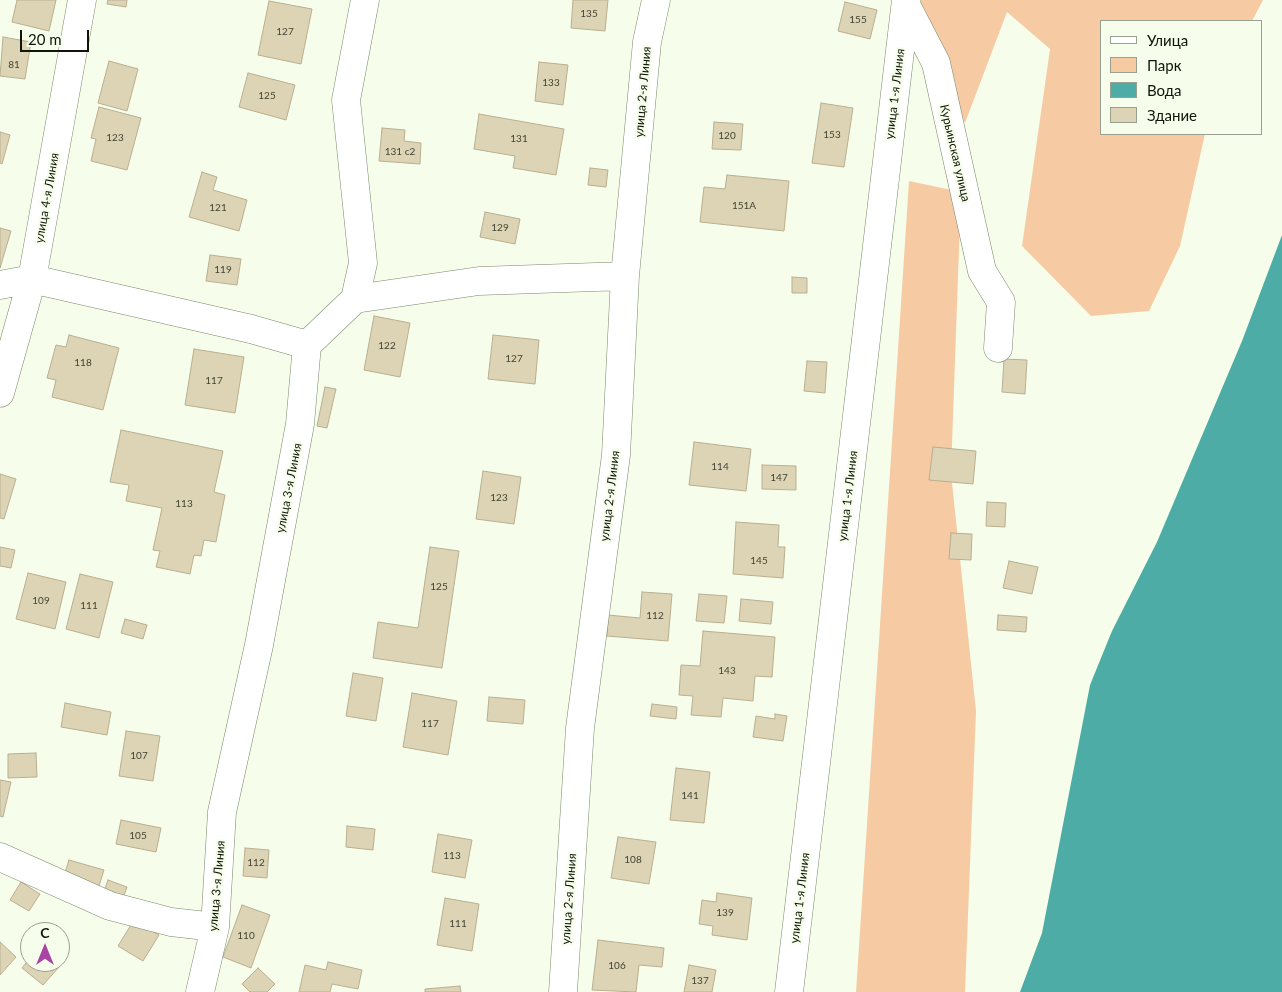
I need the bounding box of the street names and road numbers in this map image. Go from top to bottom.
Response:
street label: улица 2-я Линия [632,46,654,138]
street label: улица 1-я Линия [882,48,908,140]
street label: Курьинская улица [937,103,973,203]
street label: улица 4-я Линия [32,152,62,244]
street label: улица 3-я Линия [273,442,305,534]
street label: улица 2-я Линия [597,450,623,542]
street label: улица 1-я Линия [835,450,861,542]
street label: улица 3-я Линия [206,840,228,932]
street label: улица 1-я Линия [787,852,813,944]
street label: улица 2-я Линия [559,853,579,945]

